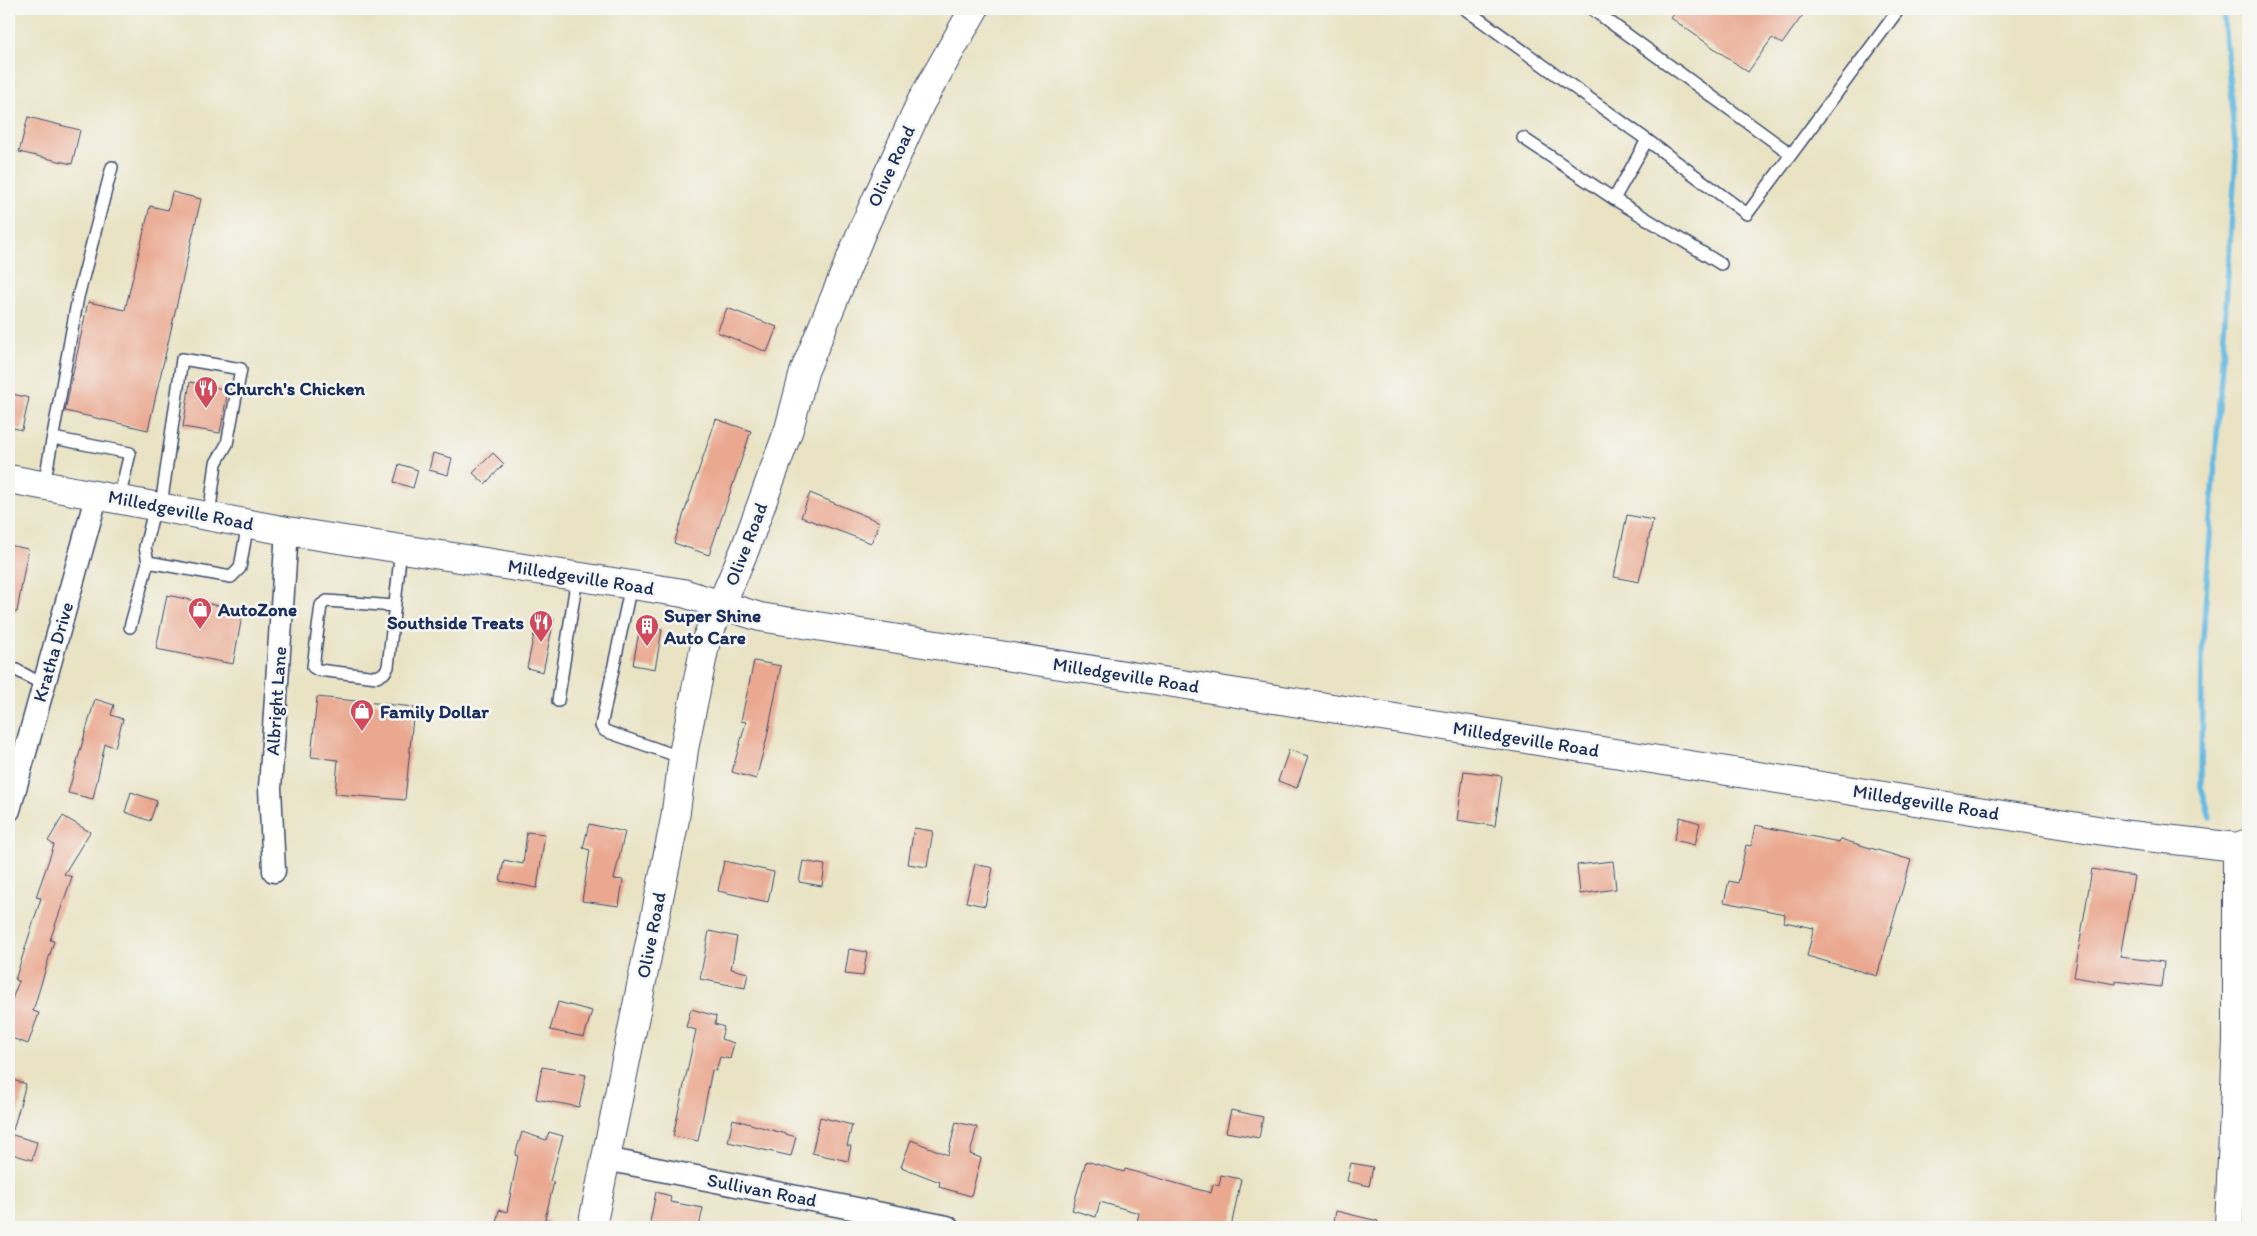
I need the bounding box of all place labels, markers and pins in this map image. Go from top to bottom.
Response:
restaurant icon: Church's Chicken [193,375,219,409]
place label: Church's Chicken [224,377,365,400]
shop icon: AutoZone [187,596,213,630]
place label: AutoZone [217,598,297,621]
place label: Super Shine Auto Care [663,604,761,649]
restaurant icon: Southside Treats [528,609,554,643]
place label: Southside Treats [387,611,525,634]
building icon: Super Shine Auto Care [634,613,660,647]
shop icon: Family Dollar [349,698,375,732]
place label: Family Dollar [380,700,489,723]

